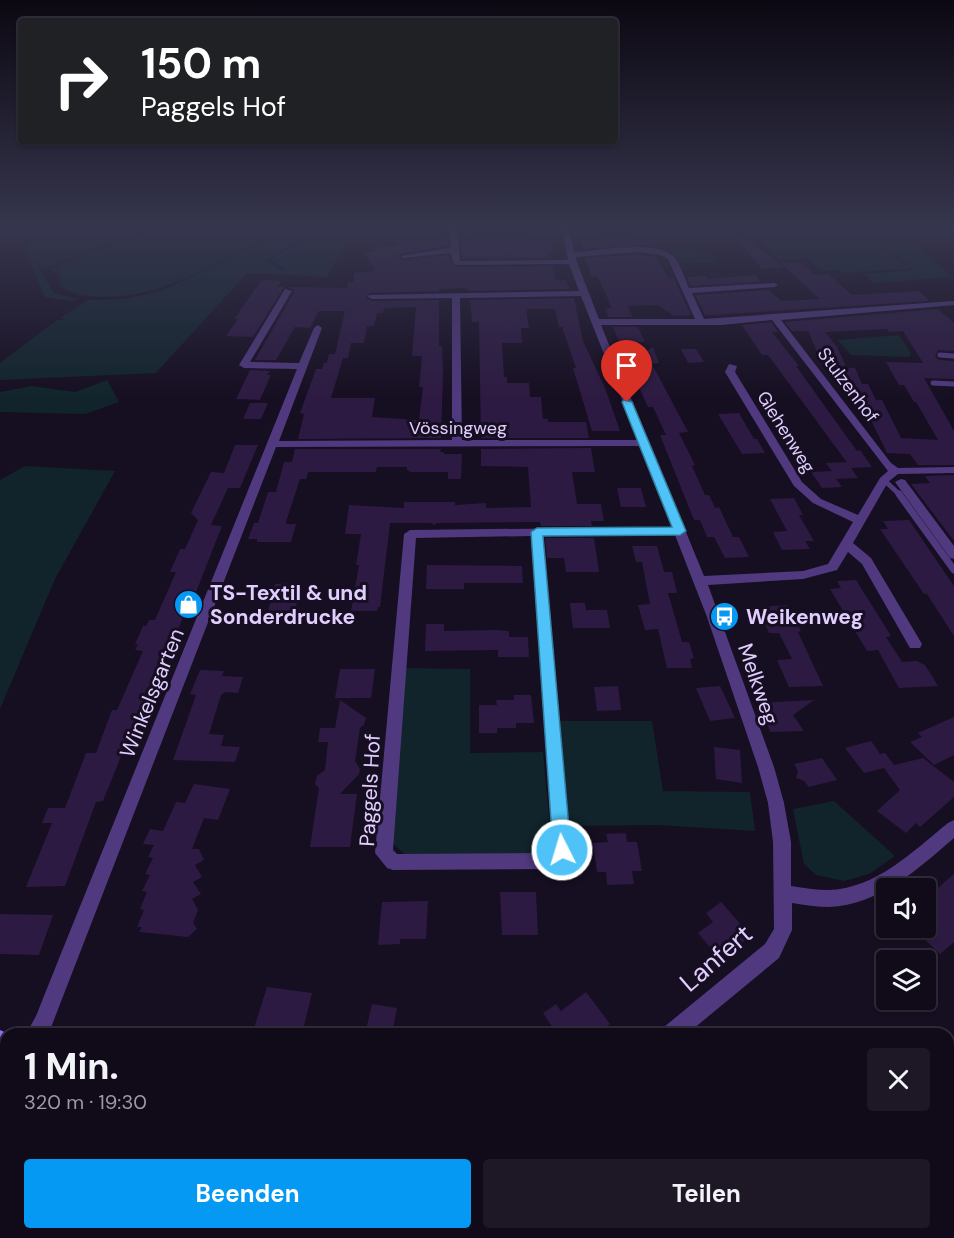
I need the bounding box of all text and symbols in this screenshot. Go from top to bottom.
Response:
text: 150 m [141,36,261,91]
icon: right [42,42,120,120]
text: Paggels Hof [141,89,286,124]
pin [601,340,652,402]
street label: Stulzenhof [812,343,884,427]
icon: arrive [610,349,643,382]
street label: Glehenweg [751,386,821,478]
street label: Vössingweg [409,416,507,440]
place label: TS-Textil & und Sonderdrucke [210,579,367,631]
shop icon: TS-Textil & und Sonderdrucke [173,589,205,621]
bus stop icon: Weikenweg [709,601,741,633]
place label: Weikenweg [746,603,863,631]
street label: Winkelsgarten [113,624,191,762]
street label: Melkweg [731,640,785,729]
street label: Paggels Hof [353,733,387,847]
position arrow [530,818,594,882]
map controls [876,878,936,1010]
button: sound [876,878,936,938]
street label: Lanfert [673,917,759,999]
button: layers [876,950,936,1010]
text: 1 Min. [24,1043,119,1090]
button: close [867,1048,930,1111]
text: 320 m · 19:30 [24,1089,147,1115]
button: Beenden [24,1159,471,1228]
button: Teilen [483,1159,930,1228]

